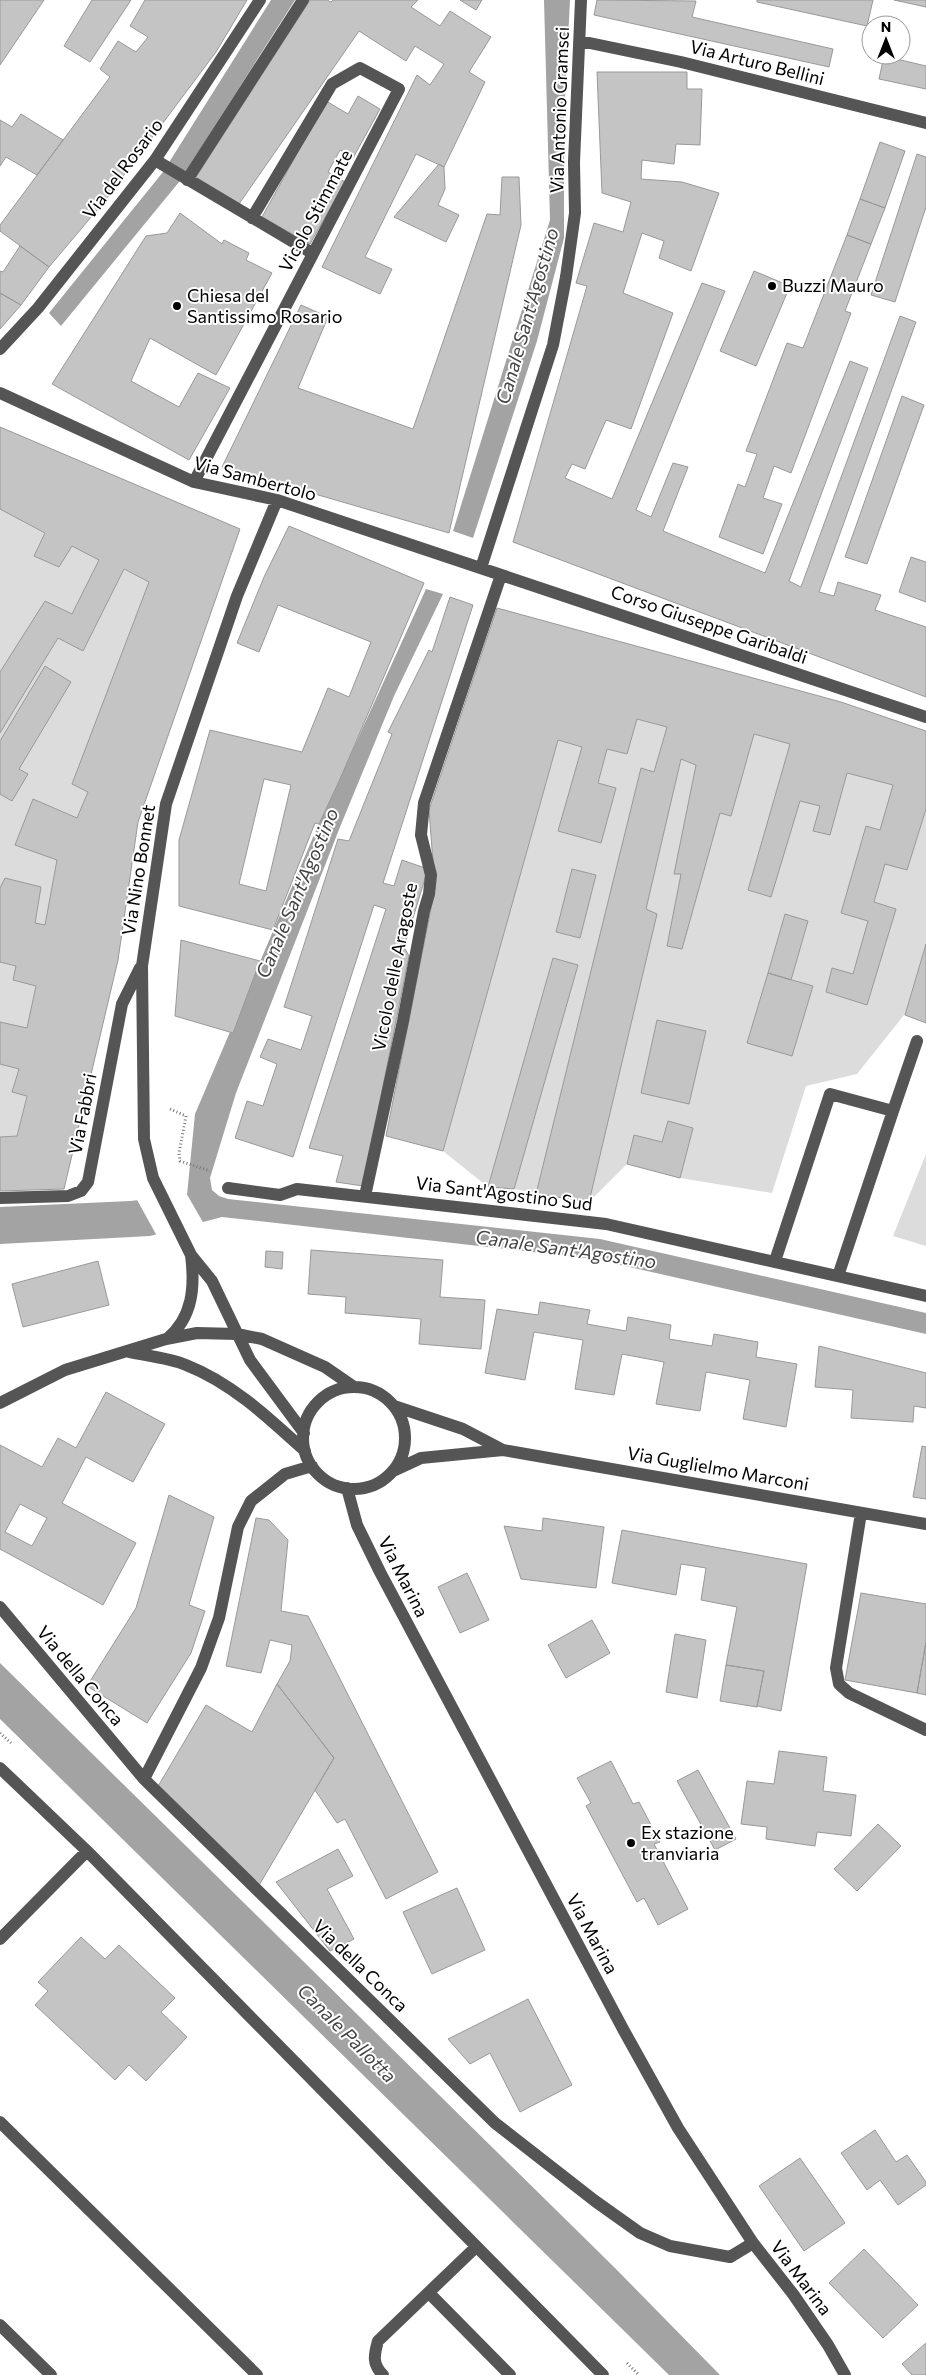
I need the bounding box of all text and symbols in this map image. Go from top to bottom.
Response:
north arrow [861,15,911,65]
text: N [881,18,891,35]
street label: Via Antonio Gramsci [545,26,573,194]
street label: Via Arturo Bellini [688,35,827,89]
street label: Via del Rosario [77,114,167,223]
street label: Vicolo Stimmate [274,146,357,275]
water label: Canale Sant'Agostino [490,225,563,407]
place label: Buzzi Mauro [782,274,884,296]
marker: Buzzi Mauro [766,280,778,292]
place label: Chiesa del Santissimo Rosario [187,284,342,327]
marker: Chiesa del Santissimo Rosario [171,300,183,312]
street label: Via Sambertolo [191,451,319,505]
street label: Corso Giuseppe Garibaldi [608,580,810,668]
street label: Via Nino Bonnet [117,803,159,937]
water label: Canale Sant'Agostino [250,804,343,981]
street label: Vicolo delle Aragoste [367,881,421,1053]
street label: Via Fabbri [63,1071,101,1156]
street label: Via Sant'Agostino Sud [414,1171,594,1215]
water label: Canale Sant'Agostino [474,1224,658,1273]
street label: Via Guglielmo Marconi [626,1441,811,1495]
street label: Via Marina [374,1532,434,1621]
street label: Via della Conca [33,1621,129,1730]
place label: Ex stazione tranviaria [641,1821,734,1864]
marker: Ex stazione tranviaria [625,1837,637,1849]
street label: Via Marina [563,1890,623,1977]
street label: Via della Conca [309,1914,413,2016]
water label: Canale Pallotta [293,1978,402,2087]
street label: Via Marina [767,2236,837,2319]

